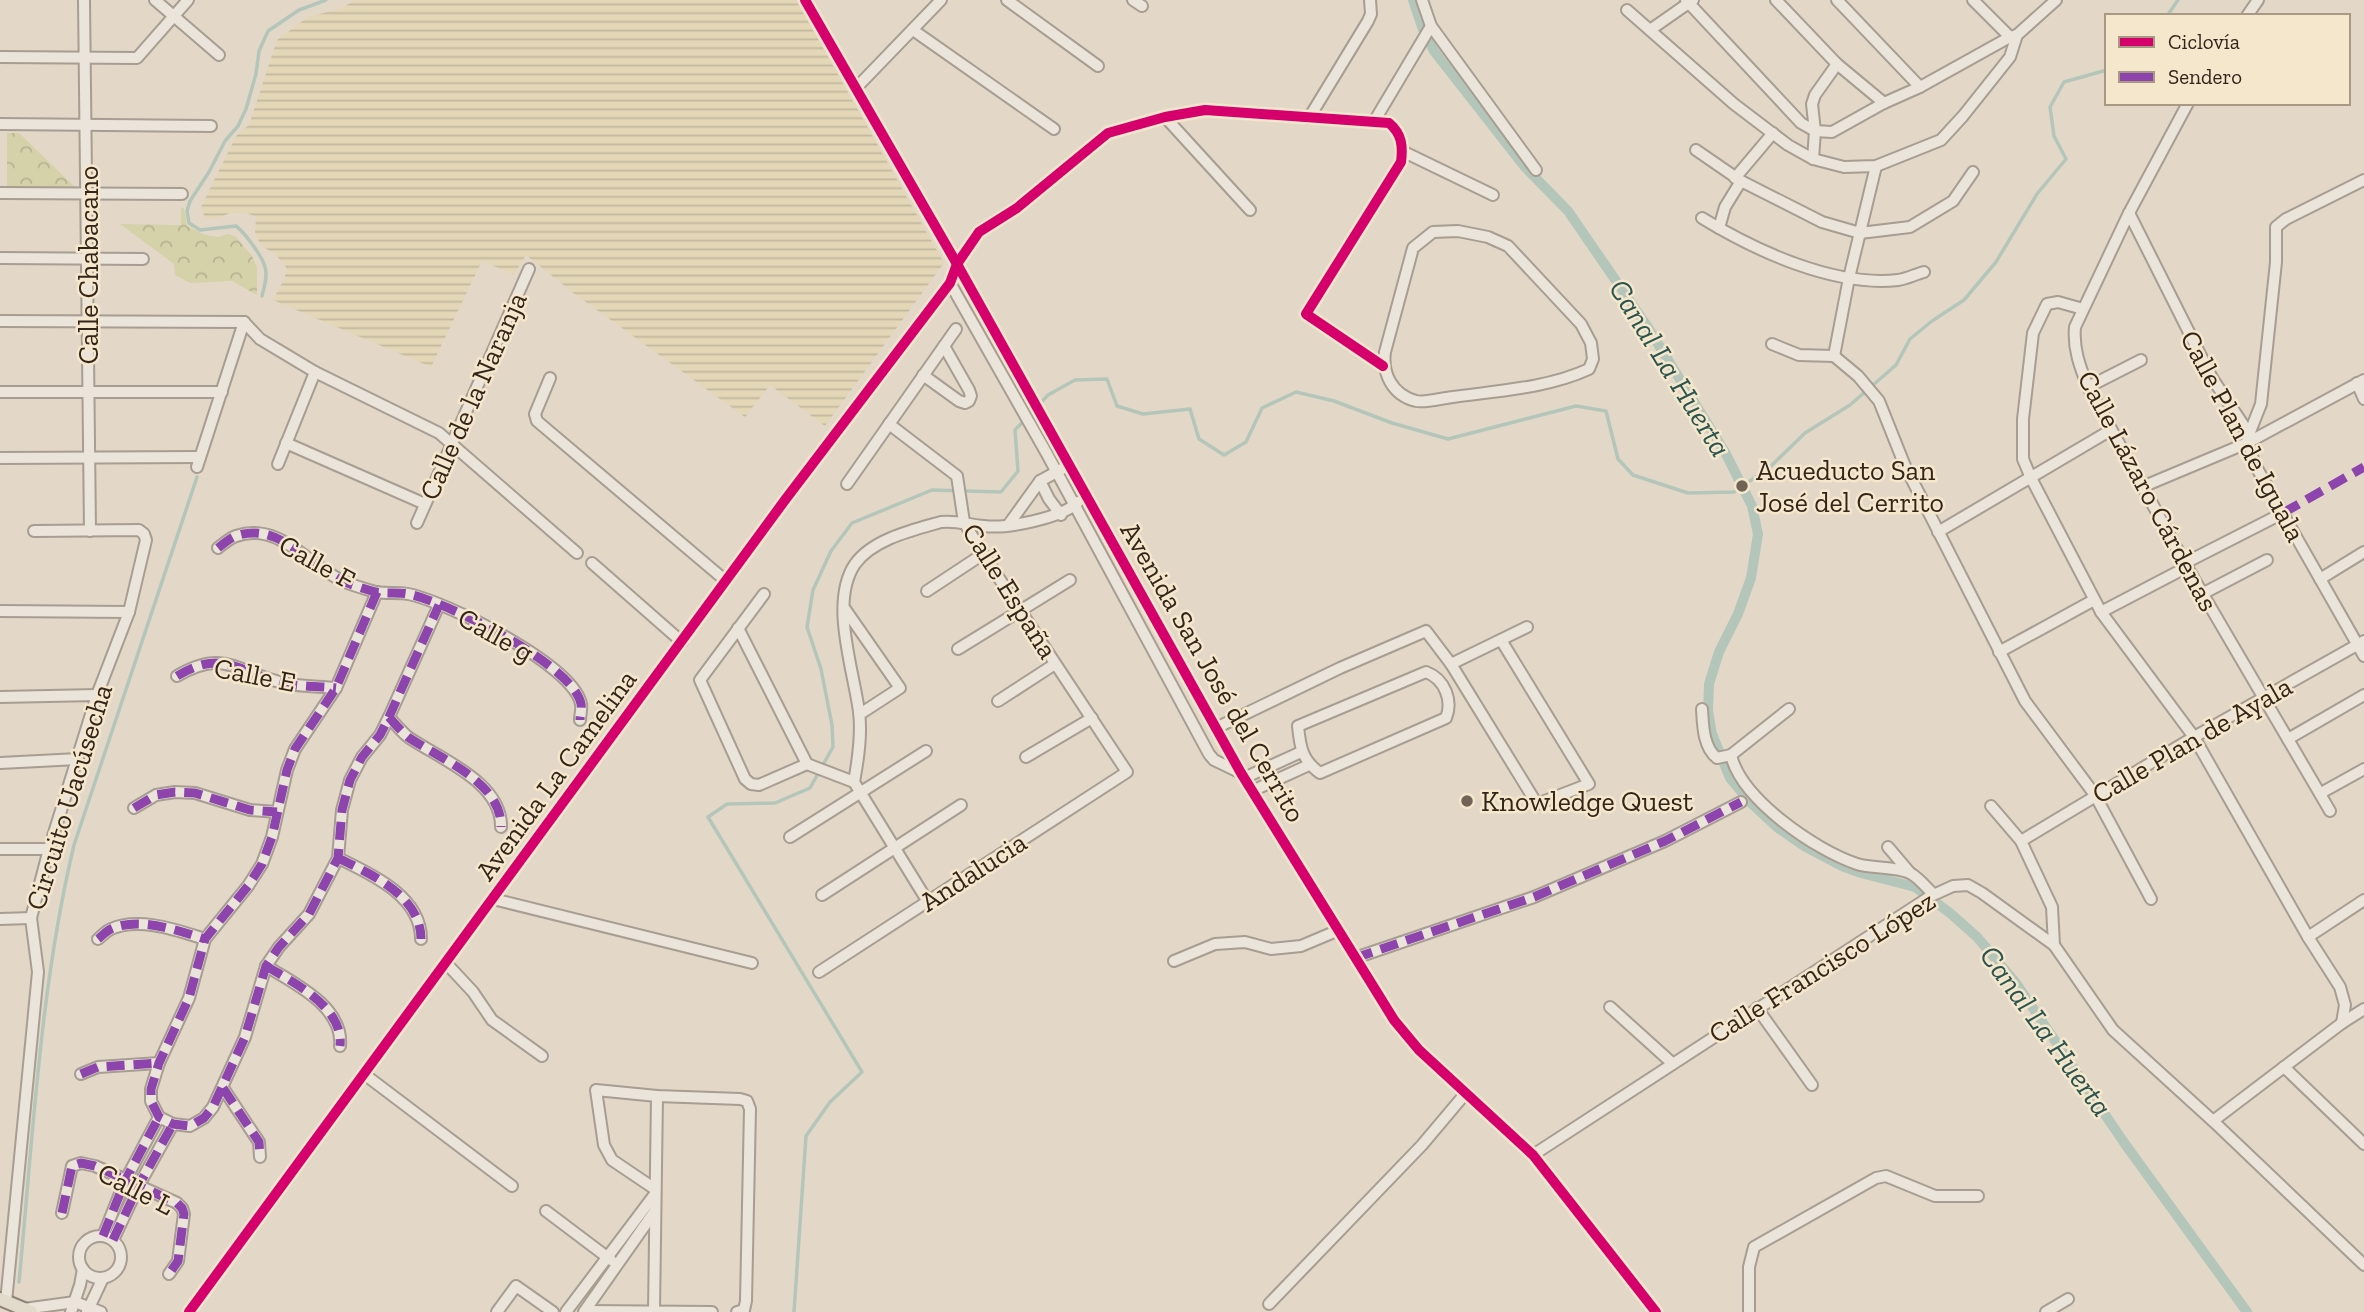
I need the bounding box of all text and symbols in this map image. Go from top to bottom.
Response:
legend [2105,14,2350,105]
text: Ciclovía [2168,29,2240,54]
text: Sendero [2168,64,2242,89]
street label: Calle Chabacano [72,166,105,364]
water label: Canal La Huerta [1601,273,1739,463]
street label: Calle de la Naranja [412,287,534,505]
street label: Calle Plan de Iguala [2173,325,2313,548]
street label: Calle Lázaro Cárdenas [2071,365,2225,617]
place label: Acueducto San José del Cerrito [1756,454,1944,519]
marker: Acueducto San José del Cerrito [1734,478,1750,494]
street label: Avenida San José del Cerrito [1113,516,1313,828]
street label: Calle España [955,517,1065,665]
street label: Calle F [273,528,361,596]
street label: Calle g [452,601,540,669]
street label: Calle E [211,651,299,699]
street label: Avenida La Camelina [469,663,644,887]
street label: Calle Plan de Ayala [2086,669,2298,811]
street label: Circuito Uacúsecha [19,680,119,914]
place label: Knowledge Quest [1481,785,1694,818]
marker: Knowledge Quest [1459,793,1475,809]
street label: Andalucia [913,825,1033,919]
street label: Calle Francisco López [1703,884,1941,1050]
water label: Canal La Huerta [1972,939,2120,1123]
street label: Calle L [92,1156,180,1222]

